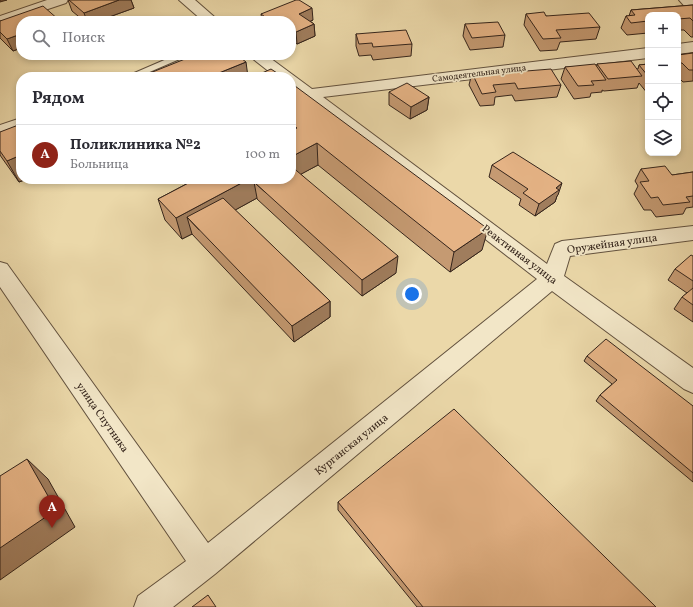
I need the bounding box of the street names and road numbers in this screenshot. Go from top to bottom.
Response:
street label: Самодеятельная улица [431,61,527,86]
street label: Реактивная улица [478,222,560,289]
street label: Оружейная улица [566,231,659,258]
street label: улица Спутника [72,380,132,456]
street label: Курганская улица [312,411,392,479]

